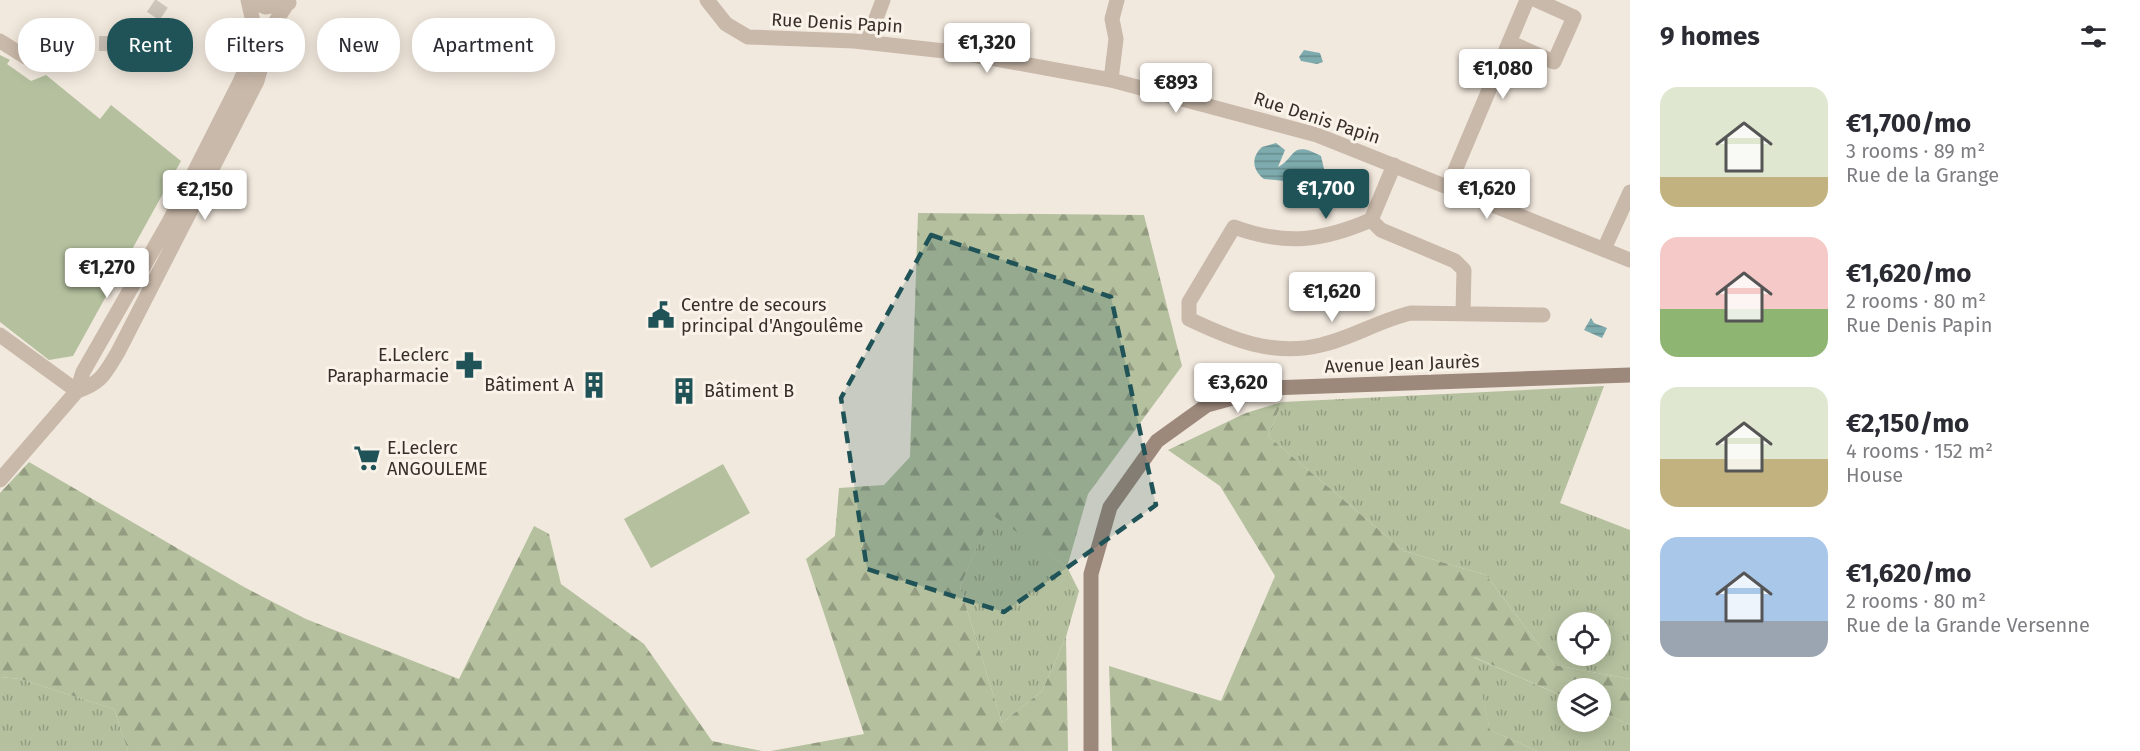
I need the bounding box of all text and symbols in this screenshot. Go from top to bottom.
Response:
street label: Rue Denis Papin [771,9,903,37]
chip: Buy [18,18,95,72]
chip: Rent [107,18,193,72]
chip: Filters [205,18,305,72]
chip: New [317,18,400,72]
chip: Apartment [412,18,555,72]
icon: filters [2077,20,2110,53]
text: 9 homes [1660,21,1760,52]
pin: €1,320 [938,23,1036,74]
text: €1,320 [958,30,1016,54]
pin: €1,080 [1454,49,1552,100]
text: €1,080 [1473,56,1533,80]
pin: €893 [1140,63,1212,114]
text: €893 [1154,70,1198,94]
street label: Rue Denis Papin [1251,87,1383,149]
text: €1,700/mo [1846,108,1971,139]
icon: home [1708,111,1780,183]
text: 3 rooms · 89 m² [1846,139,1985,163]
text: Rue de la Grange [1846,163,1999,187]
pin: €1,700 [1277,169,1375,220]
pin: €1,620 [1438,169,1536,220]
pin: €2,150 [156,170,254,221]
text: €1,700 [1297,176,1355,200]
text: €1,620 [1458,176,1516,200]
text: €2,150 [177,177,233,201]
pin: €1,270 [58,248,156,299]
text: €1,270 [79,255,135,279]
text: €1,620/mo [1846,258,1971,289]
icon: home [1708,261,1780,333]
pin: €1,620 [1283,272,1381,323]
text: €1,620 [1303,279,1361,303]
text: 2 rooms · 80 m² [1846,289,1986,313]
place label: Centre de secours principal d'Angoulême [681,294,863,337]
public building icon: Centre de secours principal d'Angoulême [646,300,676,330]
text: Rue Denis Papin [1846,313,1992,337]
place label: E.Leclerc Parapharmacie [327,344,449,387]
pharmacy icon: E.Leclerc Parapharmacie [454,350,484,380]
street label: Avenue Jean Jaurès [1324,350,1480,378]
pin: €3,620 [1189,363,1287,414]
building icon: Bâtiment A [579,370,609,400]
text: €3,620 [1208,370,1268,394]
place label: Bâtiment A [484,374,575,396]
building icon: Bâtiment B [669,376,699,406]
place label: Bâtiment B [704,380,794,402]
text: €2,150/mo [1846,408,1969,439]
icon: home [1708,411,1780,483]
place label: E.Leclerc ANGOULEME [387,437,488,480]
text: 4 rooms · 152 m² [1846,439,1993,463]
supermarket icon: E.Leclerc ANGOULEME [352,443,382,473]
text: House [1846,463,1903,487]
text: €1,620/mo [1846,558,1971,589]
icon: home [1708,561,1780,633]
text: 2 rooms · 80 m² [1846,589,1986,613]
map controls [1557,612,1611,732]
button: locate [1557,612,1611,666]
text: Rue de la Grande Versenne [1846,613,2090,637]
button: layers [1557,678,1611,732]

